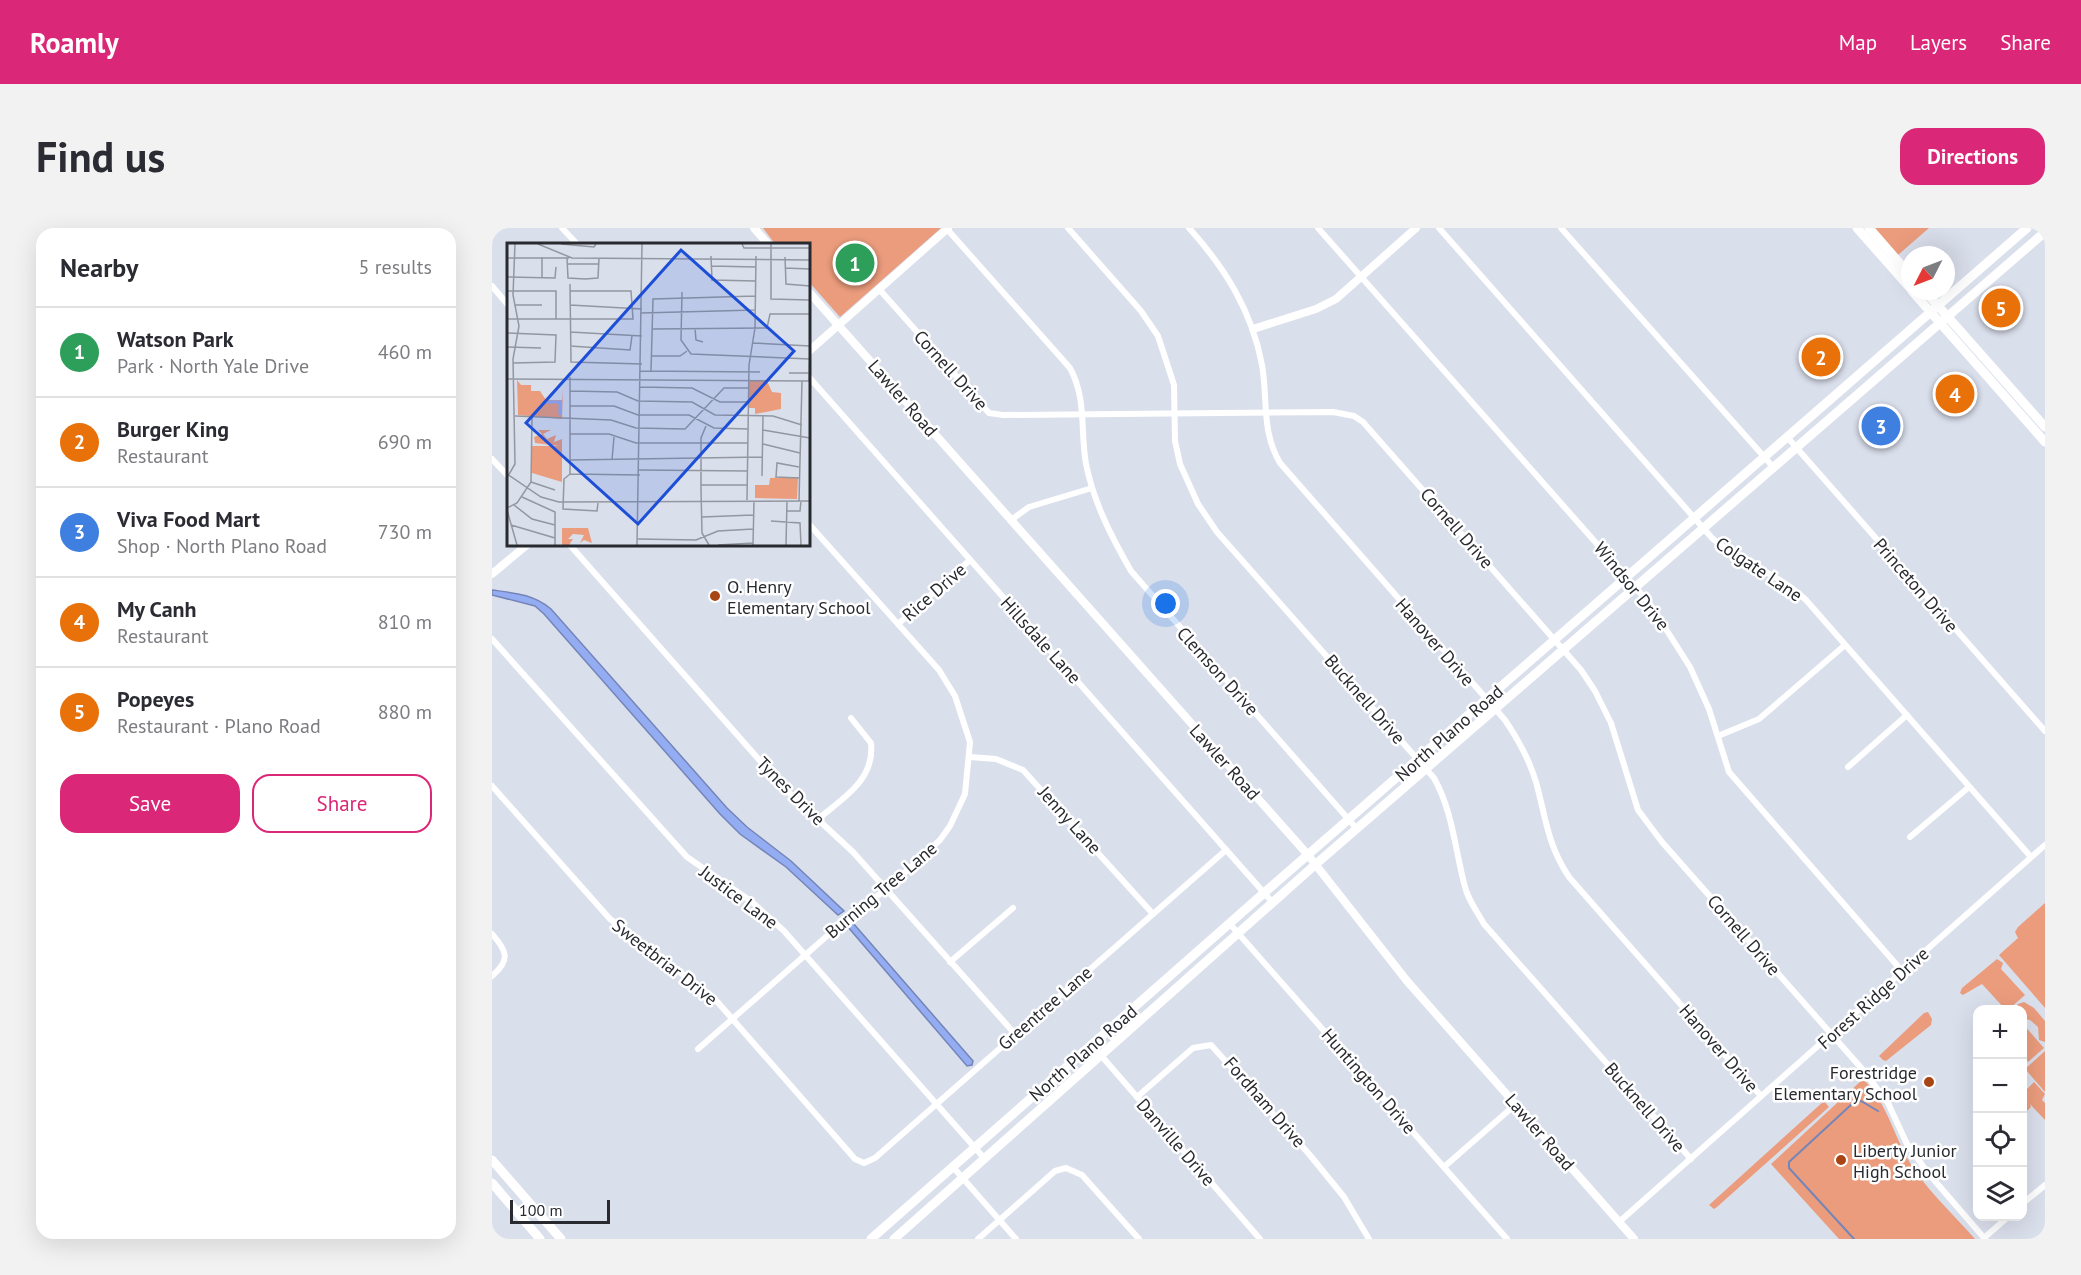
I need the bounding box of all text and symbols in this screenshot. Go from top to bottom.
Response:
text: Roamly [30,24,119,61]
text: Map [1839,29,1877,56]
text: Layers [1910,29,1967,56]
text: Share [2000,29,2051,56]
button: Directions [1900,128,2045,185]
text: Find us [36,129,165,184]
pin: 1 [836,240,874,285]
inset map [507,243,810,546]
north arrow [1901,246,1955,300]
text: Nearby [60,251,138,284]
text: 5 results [359,254,432,280]
pin: 5 [1982,286,2020,331]
text: Watson Park [117,325,234,353]
street label: Cornell Drive [909,325,993,415]
pin: 2 [1802,334,1840,380]
text: 1 [74,339,85,365]
text: 460 m [378,339,432,365]
text: Park · North Yale Drive [117,353,309,379]
street label: Lawler Road [863,355,943,441]
pin: 4 [1936,372,1974,416]
pin: 3 [1862,404,1900,448]
text: Burger King [117,415,229,443]
text: 2 [74,429,85,455]
text: 690 m [378,429,432,455]
text: Restaurant [117,443,208,469]
street label: Cornell Drive [1415,483,1499,573]
text: Viva Food Mart [117,505,260,533]
text: 3 [74,519,85,545]
text: 730 m [378,519,432,545]
street label: Colgate Lane [1711,532,1807,606]
text: Shop · North Plano Road [117,533,327,559]
street label: Princeton Drive [1869,533,1963,637]
street label: Windsor Drive [1589,537,1675,635]
street label: Rice Drive [897,558,971,626]
place label: O. Henry Elementary School [727,575,871,619]
marker: O. Henry Elementary School [708,589,722,603]
your location [1151,589,1180,618]
street label: Hillsdale Lane [996,592,1086,688]
street label: Hanover Drive [1391,593,1479,691]
text: My Canh [117,595,197,623]
text: 4 [74,609,85,635]
text: 810 m [378,609,432,635]
street label: Clemson Drive [1172,622,1264,720]
text: Restaurant [117,623,208,649]
street label: Bucknell Drive [1320,649,1410,749]
street label: North Plano Road [1390,680,1508,786]
text: Popeyes [117,685,194,713]
text: 5 [74,699,85,725]
text: 880 m [378,699,432,725]
text: Restaurant · Plano Road [117,713,321,739]
street label: Lawler Road [1185,719,1265,805]
street label: Tynes Drive [752,752,830,830]
button: Save [60,774,240,833]
button: Share [252,774,432,833]
street label: Jenny Lane [1033,781,1106,859]
street label: Burning Tree Lane [820,837,942,943]
street label: Justice Lane [695,860,783,934]
street label: Cornell Drive [1702,890,1786,980]
street label: Sweetbriar Drive [608,914,722,1010]
street label: Forest Ridge Drive [1813,942,1933,1054]
street label: Greentree Lane [993,961,1097,1055]
street label: Hanover Drive [1675,999,1763,1097]
street label: North Plano Road [1024,1000,1142,1106]
map controls [1973,1005,2027,1221]
button: + [1973,1005,2027,1059]
street label: Huntington Drive [1317,1023,1421,1139]
street label: Fordham Drive [1219,1052,1311,1152]
street label: Bucknell Drive [1600,1057,1690,1157]
button: − [1973,1059,2027,1113]
place label: Forestridge Elementary School [1774,1061,1918,1105]
marker: Forestridge Elementary School [1922,1075,1936,1089]
street label: Lawler Road [1500,1089,1580,1175]
street label: Danville Drive [1132,1093,1220,1191]
button: locate [1973,1113,2027,1167]
place label: Liberty Junior High School [1853,1139,1957,1183]
marker: Liberty Junior High School [1834,1153,1848,1167]
button: layers [1973,1167,2027,1221]
scale bar [510,1197,610,1224]
text: 100 m [519,1200,562,1220]

